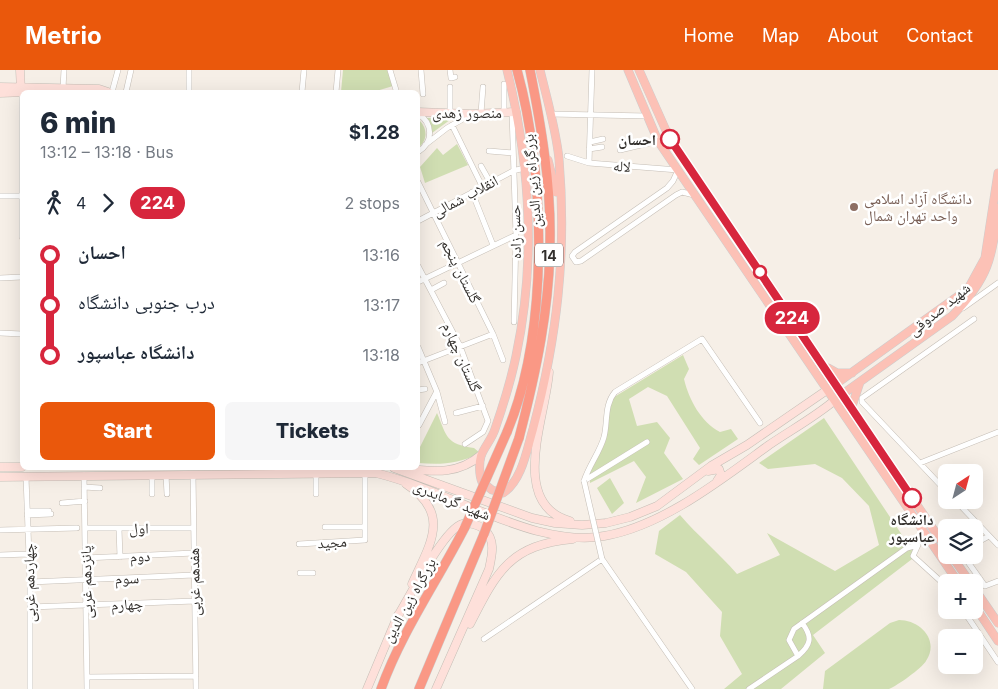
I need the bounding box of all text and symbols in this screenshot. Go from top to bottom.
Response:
text: Metrio [25,21,102,50]
text: Home [684,25,734,46]
text: Map [762,25,799,46]
text: About [827,25,878,46]
text: Contact [906,25,973,46]
street label: منصور زهدی [432,103,502,123]
text: 6 min [40,106,116,140]
text: $1.28 [349,121,400,144]
marker: احسان [660,129,680,149]
place label: احسان [618,130,656,149]
street label: بزرگراه زین الدین [518,133,547,229]
text: 13:12 – 13:18 · Bus [40,142,174,162]
street label: لاله [612,156,632,176]
street label: انقلاب شمالی [429,171,502,222]
icon: walk [40,189,68,217]
icon: forward [94,189,122,217]
place label: دانشگاه آزاد اسلامی واحد تهران شمال [864,189,972,226]
text: 224 [140,192,175,213]
text: 4 [76,193,86,213]
text: 2 stops [344,193,400,213]
marker: دانشگاه آزاد اسلامی واحد تهران شمال [848,201,860,213]
street label: حسن زاده [505,204,526,259]
street label: گلستان پنجم [436,236,485,307]
text: احسان [78,241,126,264]
road number: 14 [535,244,563,266]
text: 13:16 [363,245,400,265]
unlabelled marker [753,265,767,279]
street label: شهید صدوقی [904,278,975,341]
text: درب جنوبی دانشگاه [78,291,215,314]
text: 13:17 [363,295,400,315]
line badge: 224 [763,302,821,334]
text: 224 [775,307,809,328]
street label: گلستان چهارم [437,319,486,395]
text: دانشگاه عباسپور [78,341,194,364]
text: 13:18 [363,345,400,365]
button: Start [40,402,215,460]
button: Tickets [225,402,400,460]
north arrow [938,464,982,509]
map controls [938,464,983,674]
street label: شهید گرمابدری [410,476,493,525]
marker: دانشگاه عباسپور [902,488,922,508]
place label: دانشگاه عباسپور [888,510,935,546]
street label: اول [129,518,149,539]
button: layers [938,519,983,564]
street label: مجید [317,531,347,553]
street label: چهاردهم غربی [19,543,40,623]
street label: پانزدهم غربی [76,545,97,619]
street label: دوم [129,546,151,567]
street label: هفدهم غربی [184,548,205,616]
street label: بزرگراه زین الدین [378,554,441,646]
street label: سوم [115,568,140,589]
button: + [938,574,983,619]
street label: چهارم [110,594,144,615]
button: − [938,629,983,674]

